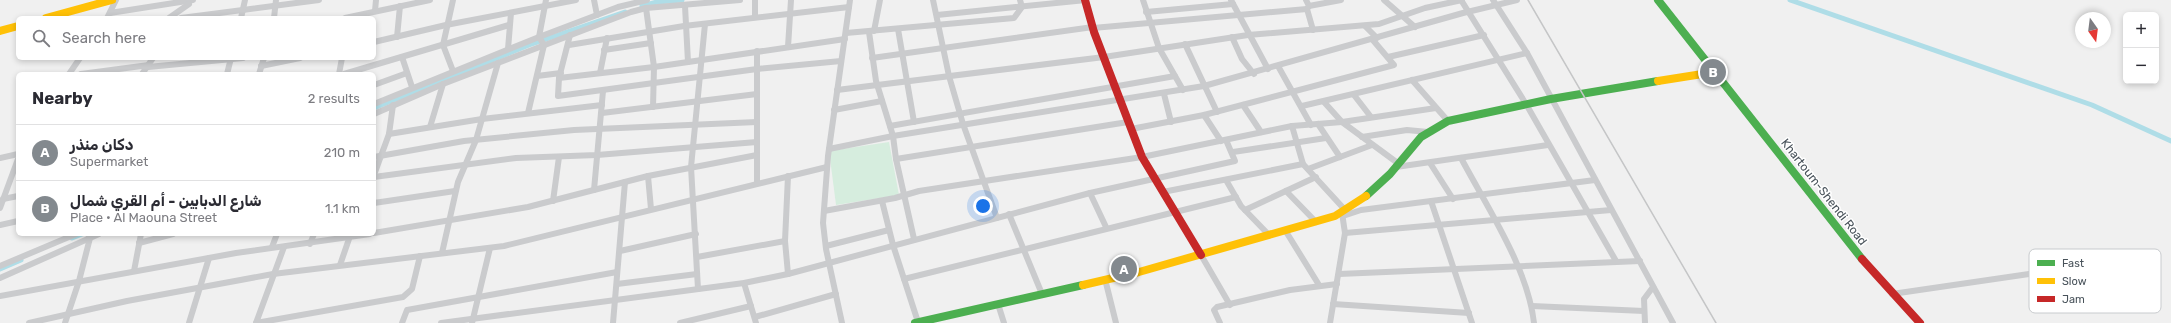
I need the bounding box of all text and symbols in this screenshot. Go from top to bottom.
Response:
north arrow [2075,12,2111,48]
map controls [2123,12,2159,84]
button: + [2123,12,2159,48]
search box [16,16,376,60]
icon: search [30,27,52,49]
text: Search here [62,29,146,47]
button: − [2123,48,2159,84]
pin: B [1700,57,1726,87]
text: Nearby [32,88,93,108]
text: 2 results [308,91,360,106]
text: دكان منذر [70,136,133,154]
street label: Khartoum-Shendi Road [1778,136,1870,248]
text: A [40,145,50,160]
text: 210 m [324,145,360,160]
text: Supermarket [70,154,148,169]
text: شارع الدبابين - أم القري شمال [70,192,262,210]
your location [973,196,993,216]
text: B [40,201,50,216]
text: 1.1 km [325,201,360,216]
text: Place · Al Maouna Street [70,210,217,225]
legend [2029,249,2161,313]
pin: A [1111,254,1137,284]
text: Fast [2062,257,2085,270]
text: Slow [2062,275,2087,288]
text: Jam [2062,293,2085,306]

